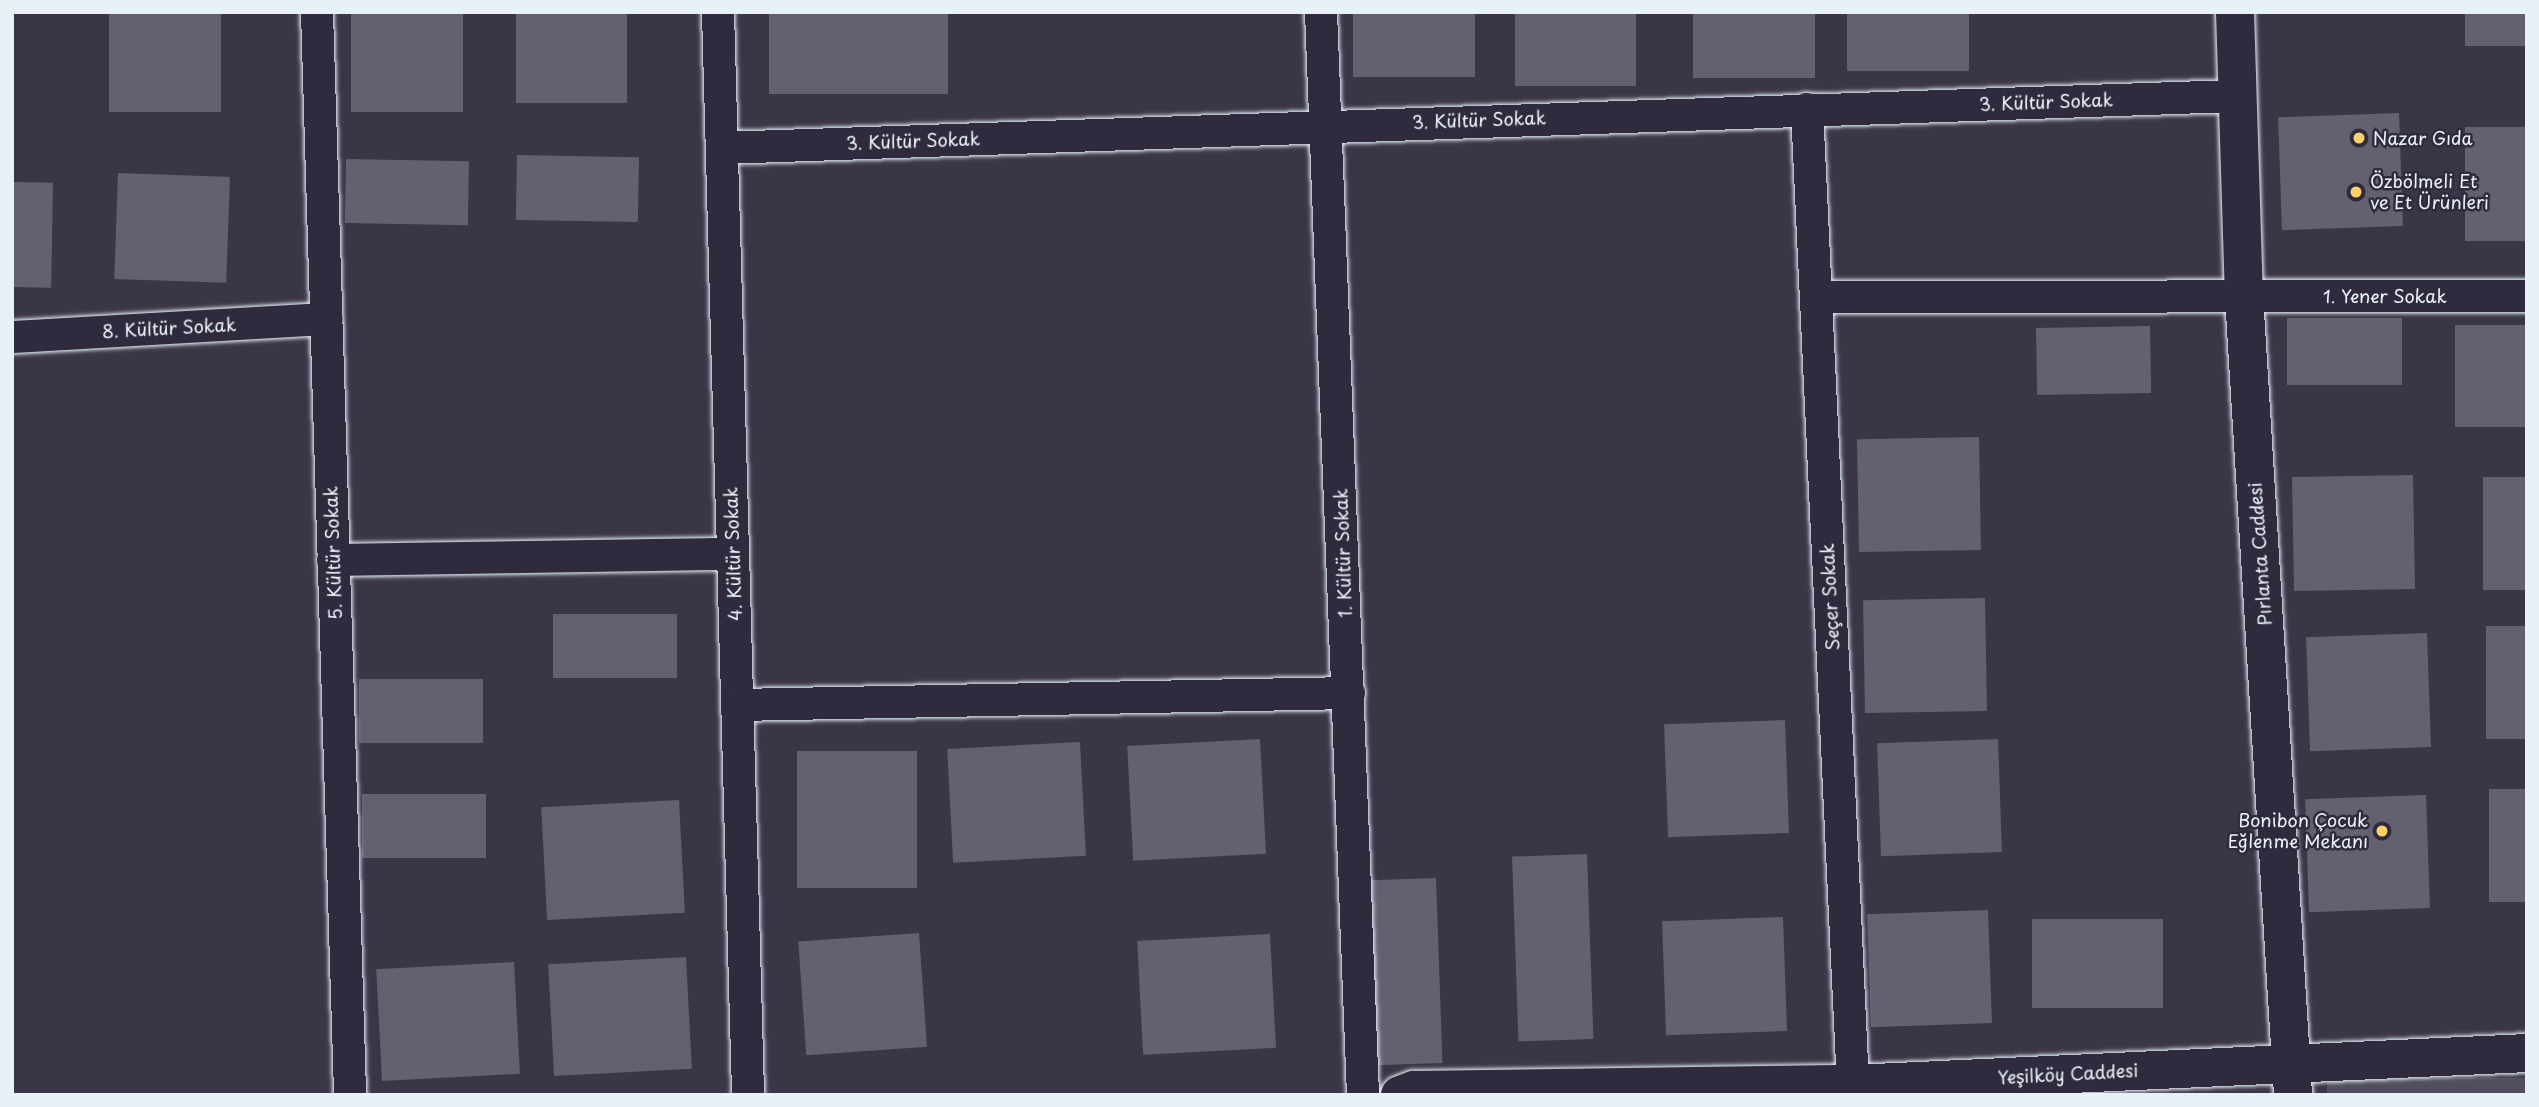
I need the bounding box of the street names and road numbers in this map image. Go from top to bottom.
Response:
street label: 3. Kültür Sokak [1978,89,2114,115]
street label: 3. Kültür Sokak [1411,107,1547,133]
street label: 3. Kültür Sokak [845,128,981,154]
street label: 1. Yener Sokak [2322,285,2448,307]
street label: 8. Kültür Sokak [101,314,237,342]
street label: Pırlanta Caddesi [2244,482,2276,626]
street label: 5. Kültür Sokak [320,485,346,621]
street label: 4. Kültür Sokak [720,485,746,623]
street label: 1. Kültür Sokak [1330,486,1356,620]
street label: Seçer Sokak [1816,543,1844,651]
street label: Yeşilköy Caddesi [1997,1060,2139,1088]

